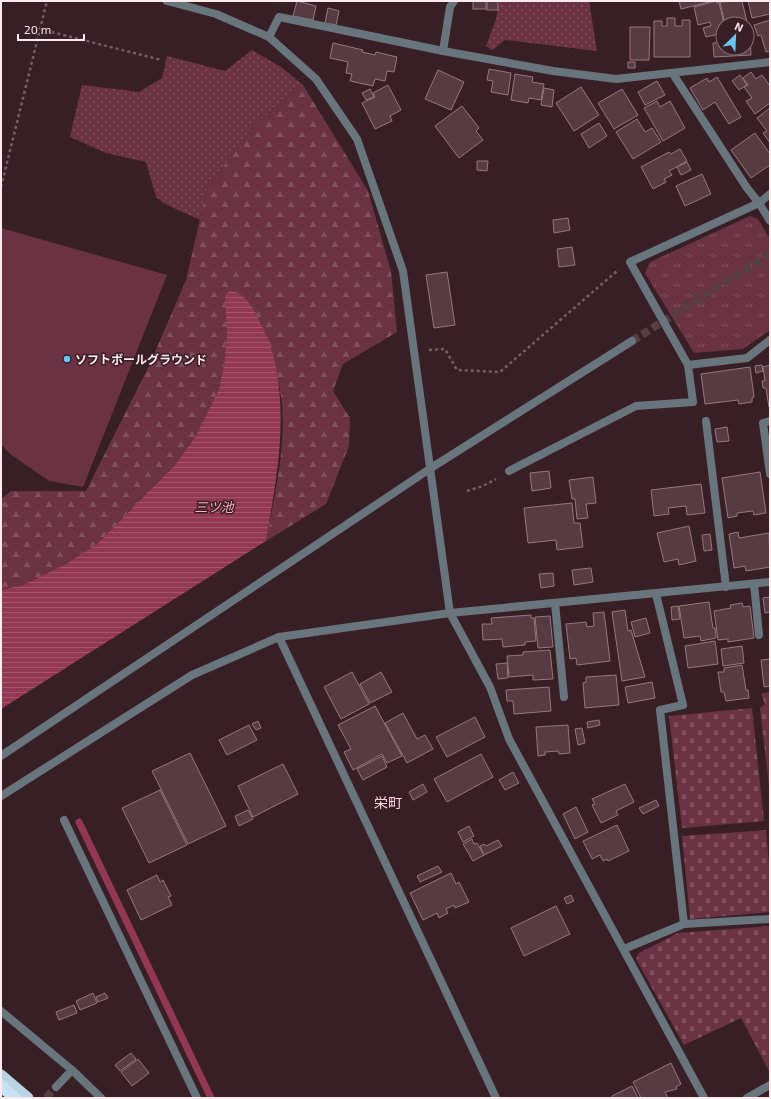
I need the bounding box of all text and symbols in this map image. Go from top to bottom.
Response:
scale bar [18,16,84,42]
north arrow [715,16,755,56]
text: N [733,19,746,34]
text: 20 m [24,22,51,36]
place label: ソフトボールグラウンド [75,352,207,366]
marker: ソフトボールグラウンド [62,354,72,364]
water label: 三ツ池 [194,499,235,515]
district label: 栄町 [374,794,402,811]

